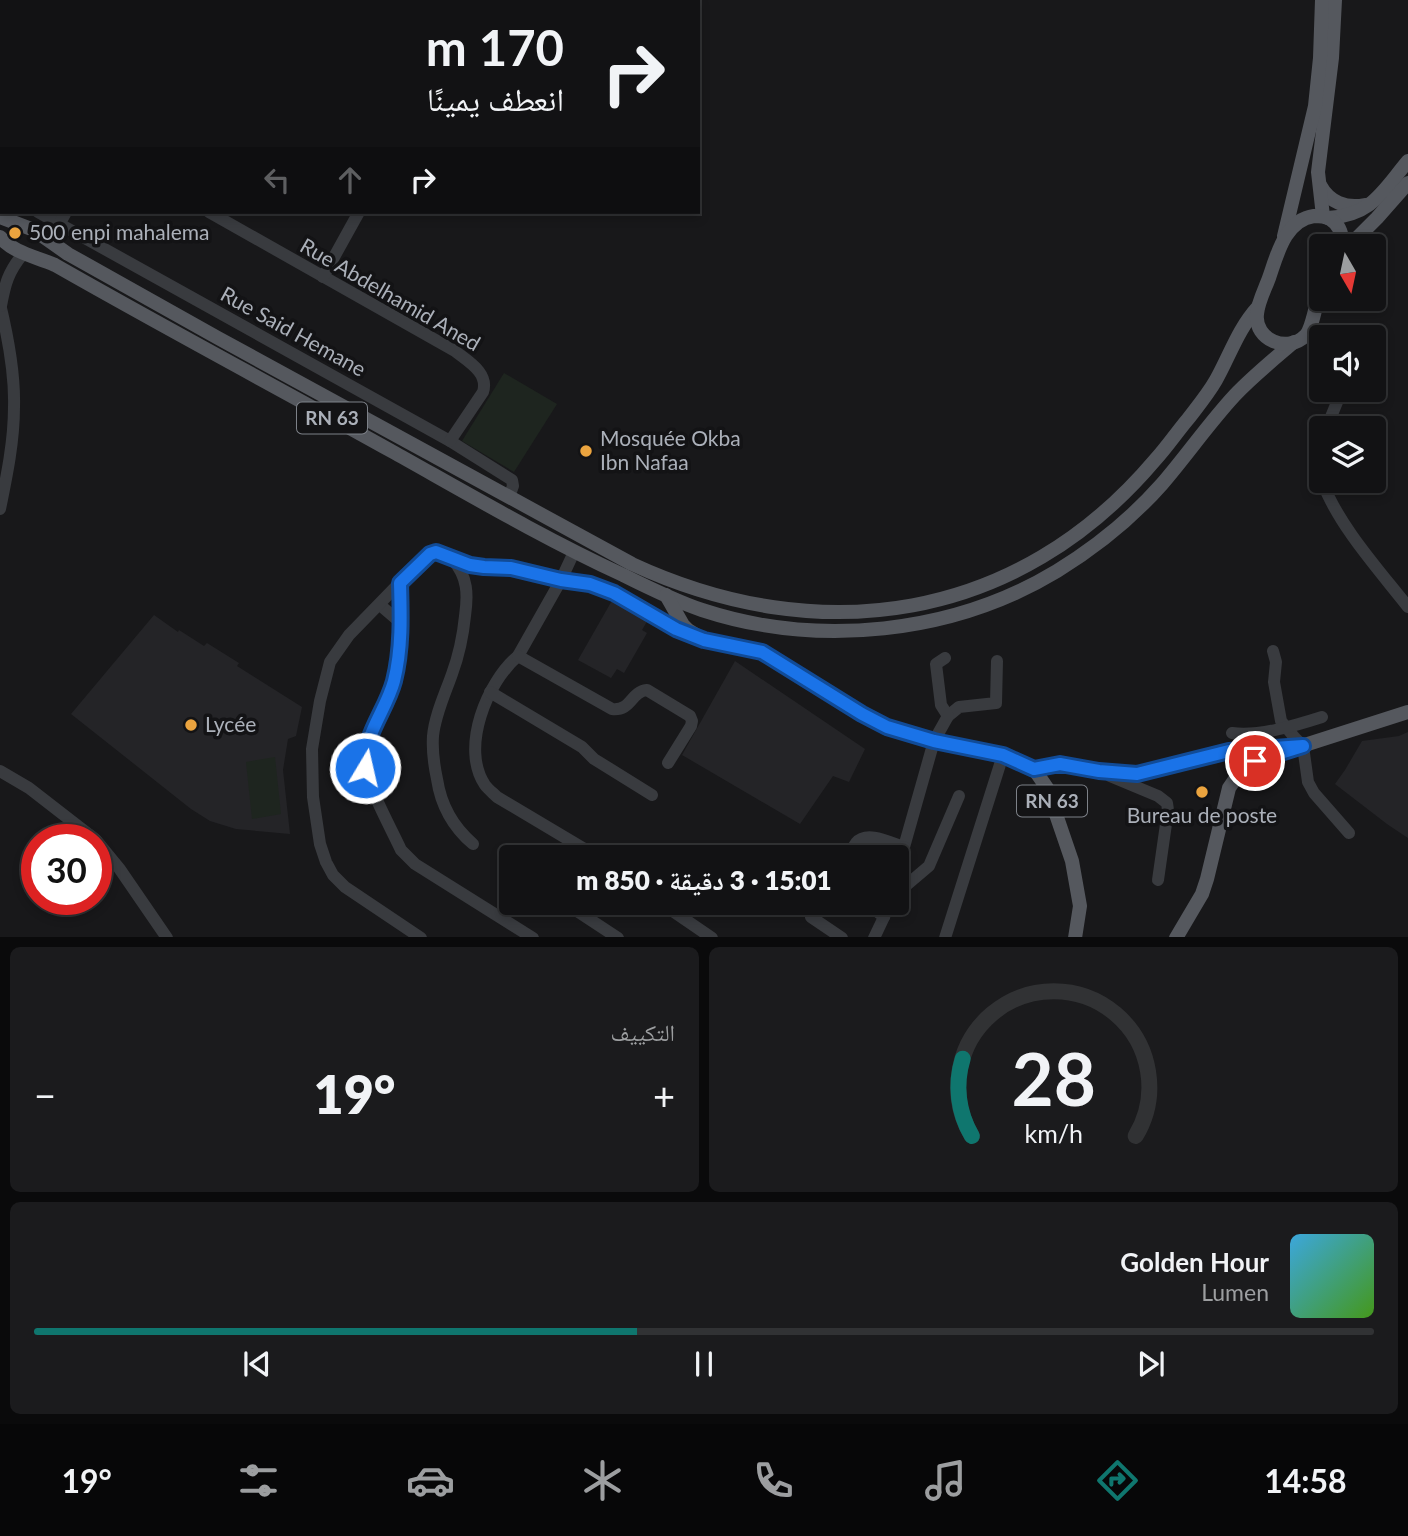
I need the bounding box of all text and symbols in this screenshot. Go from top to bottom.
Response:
text: 170 m [426,18,564,76]
icon: right [588,28,679,119]
text: انعطف يمينًا [427,79,564,118]
icon: left [258,161,296,199]
icon: ahead [331,161,369,199]
icon: right [404,161,442,199]
place label: 500 enpi mahalema [29,219,210,244]
marker: 500 enpi mahalema [7,225,23,241]
street label: Rue Abdelhamid Aned [296,232,485,355]
north arrow [1309,234,1386,312]
map controls [1309,234,1386,493]
street label: Rue Said Hemane [217,280,371,381]
button: sound [1309,325,1386,402]
road number: RN 63 [297,402,367,434]
button: layers [1309,416,1386,493]
place label: Mosquée Okba Ibn Nafaa [600,425,741,474]
marker: Mosquée Okba Ibn Nafaa [578,443,594,459]
place label: Lycée [205,711,256,736]
marker: Lycée [183,717,199,733]
position arrow [328,731,402,805]
pin [1225,731,1285,791]
icon: arrive [1236,742,1274,780]
marker: Bureau de poste [1194,784,1210,800]
road number: RN 63 [1017,786,1087,816]
place label: Bureau de poste [1127,802,1277,827]
speed limit sign: 30 [21,824,112,915]
text: 15:01 · 3 دقيقة · 850 m [576,864,832,896]
text: التكييف [610,1018,675,1046]
text: 28 [1011,1034,1096,1122]
text: 19° [314,1063,395,1125]
text: − [34,1072,56,1118]
text: + [653,1072,675,1118]
text: km/h [1024,1117,1083,1147]
text: Golden Hour [1120,1246,1269,1278]
text: Lumen [1201,1278,1269,1306]
icon: previous [238,1345,276,1383]
icon: pause [685,1345,723,1383]
icon: next [1132,1345,1170,1383]
icon: filters [234,1456,283,1505]
icon: car [406,1456,455,1505]
icon: climate [578,1456,627,1505]
icon: phone [749,1456,798,1505]
icon: music [921,1456,970,1505]
icon: directions [1093,1456,1142,1505]
text: 19° [61,1461,112,1500]
text: 14:58 [1264,1461,1347,1500]

